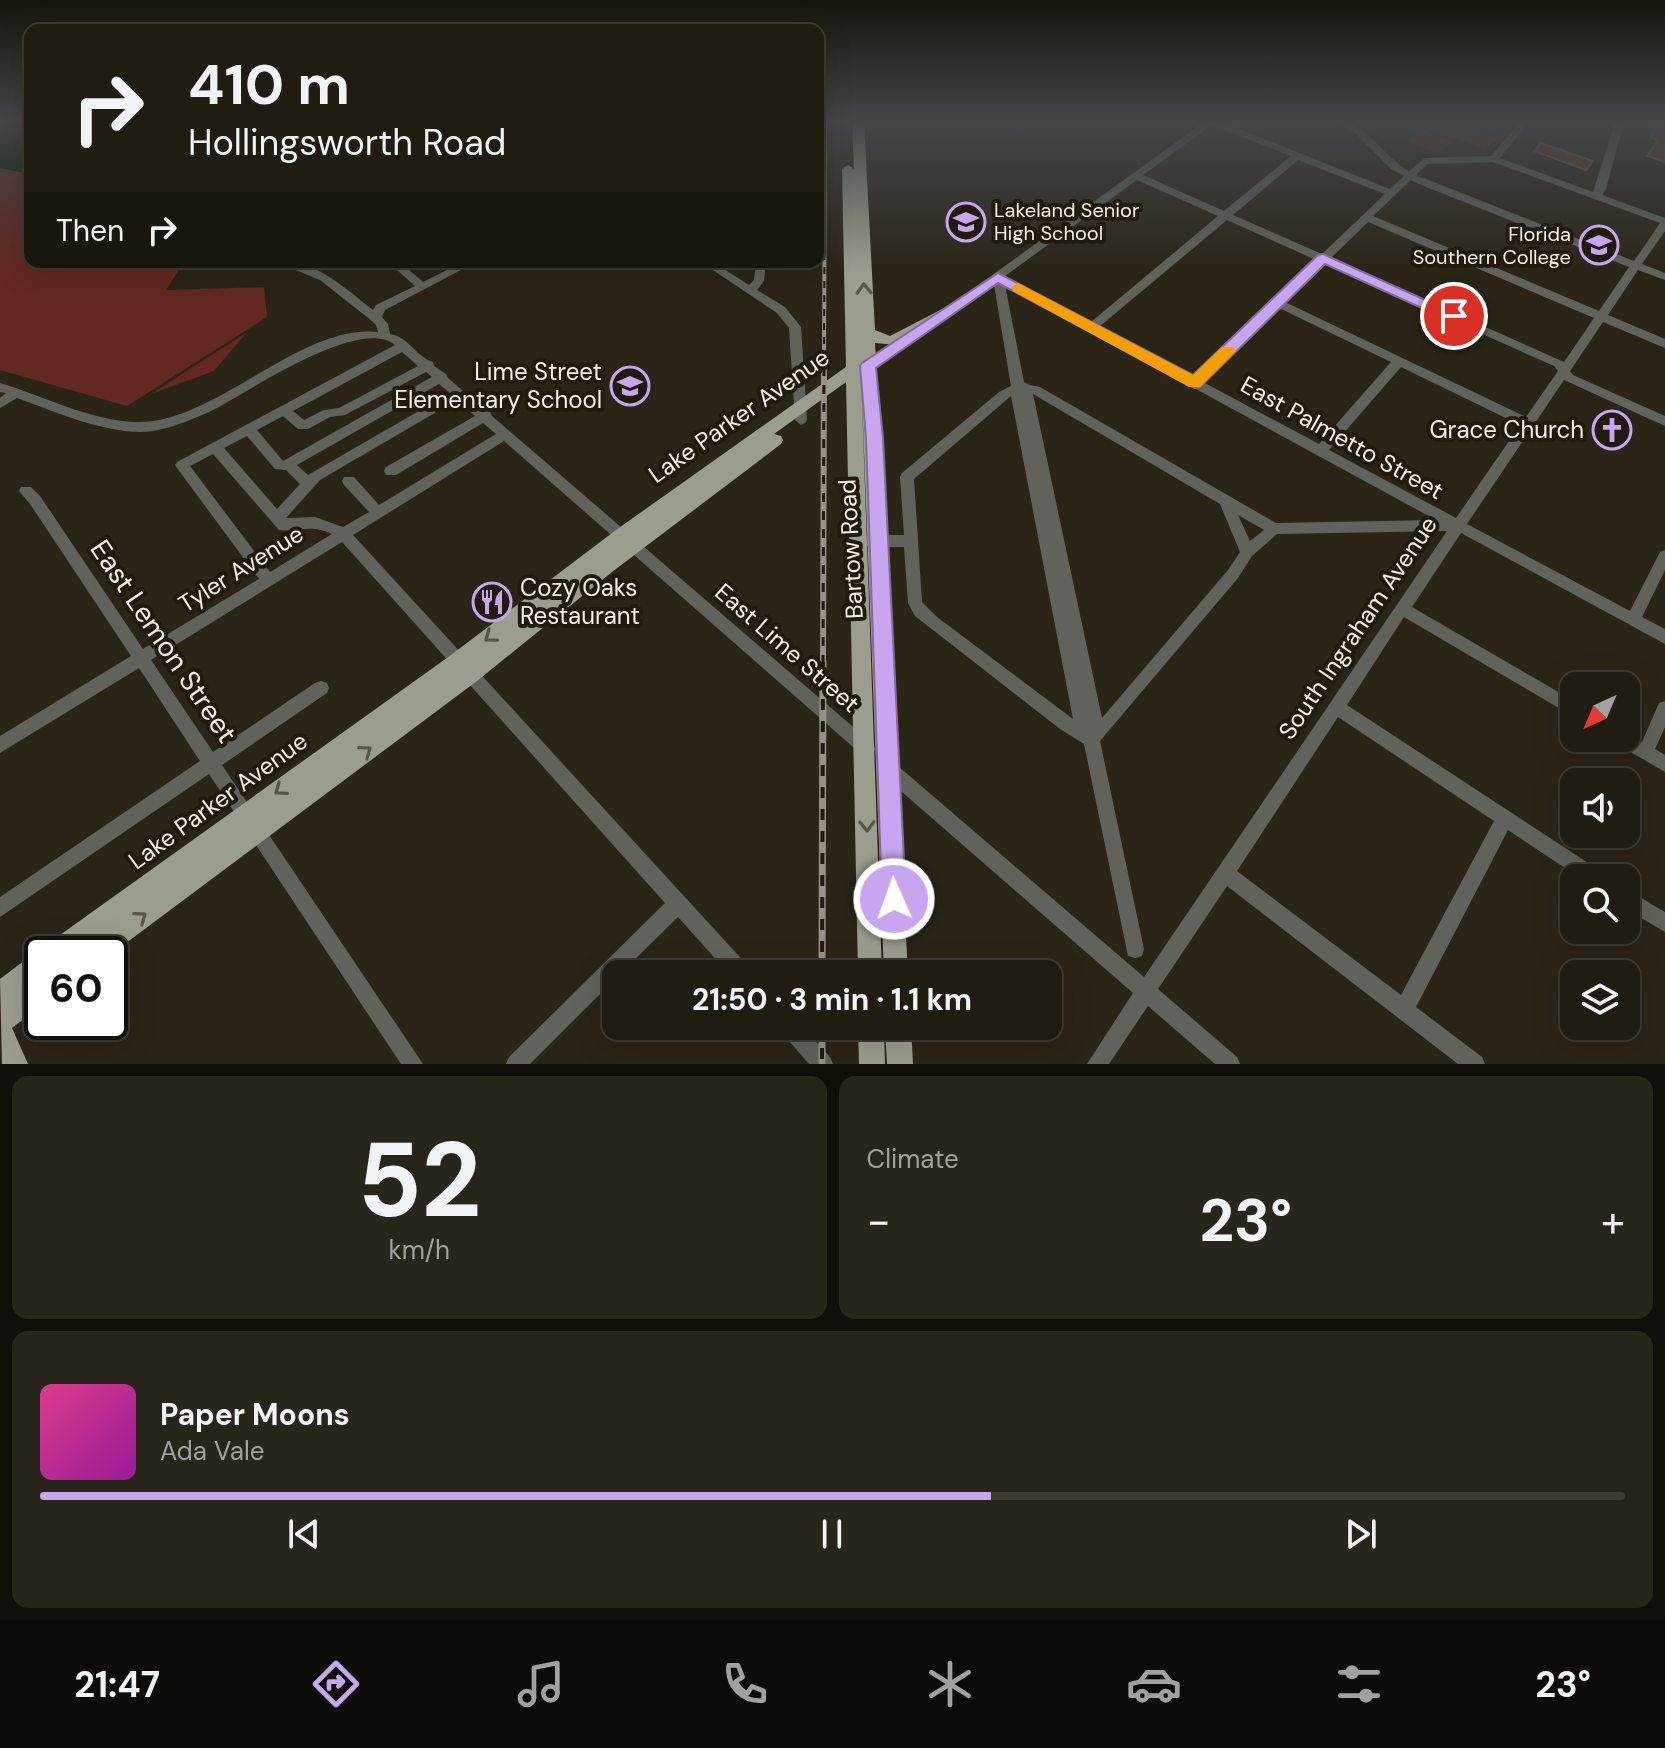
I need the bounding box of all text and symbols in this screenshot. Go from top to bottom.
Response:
text: 410 m [188,48,350,121]
icon: right [56,56,160,160]
text: Hollingsworth Road [188,119,506,166]
place label: Lakeland Senior High School [994,197,1139,246]
school or university icon: Lakeland Senior High School [945,201,987,243]
icon: right [140,208,184,252]
text: Then [56,211,124,250]
place label: Florida Southern College [1413,221,1571,270]
school or university icon: Florida Southern College [1578,224,1620,266]
one-way arrow [856,282,873,295]
pin [1420,282,1488,350]
icon: arrive [1432,294,1476,338]
street label: Lake Parker Avenue [642,342,835,490]
place label: Lime Street Elementary School [394,356,602,415]
school or university icon: Lime Street Elementary School [609,365,651,407]
street label: East Palmetto Street [1235,369,1449,506]
church icon: Grace Church [1591,409,1633,451]
place label: Grace Church [1429,414,1584,445]
street label: Bartow Road [831,478,870,620]
street label: South Ingraham Avenue [1271,510,1444,745]
street label: Tyler Avenue [173,518,309,619]
street label: East Lemon Street [82,533,245,750]
place label: Cozy Oaks Restaurant [520,572,640,631]
street label: East Lime Street [709,576,866,719]
restaurant icon: Cozy Oaks Restaurant [471,581,513,623]
one-way arrow [484,628,499,642]
north arrow [1560,672,1640,752]
map controls [1560,672,1640,1040]
street label: Lake Parker Avenue [122,725,313,876]
one-way arrow [357,747,371,761]
button: sound [1560,768,1640,848]
one-way arrow [274,781,289,795]
one-way arrow [858,820,876,833]
position arrow [852,857,936,941]
button: search [1560,864,1640,944]
one-way arrow [133,912,147,926]
speed limit sign: 60 [24,936,128,1040]
button: layers [1560,960,1640,1040]
text: 21:50 · 3 min · 1.1 km [692,980,972,1019]
text: 52 [357,1113,481,1248]
text: Climate [867,1142,959,1176]
text: 23° [1199,1181,1292,1260]
text: − [867,1192,891,1250]
text: + [1601,1192,1625,1250]
text: km/h [389,1233,450,1267]
text: Paper Moons [160,1395,350,1434]
text: Ada Vale [160,1434,265,1468]
icon: previous [282,1512,326,1556]
icon: pause [810,1512,854,1556]
icon: next [1339,1512,1383,1556]
icon: directions [308,1656,364,1712]
icon: music [513,1656,569,1712]
icon: phone [717,1656,773,1712]
icon: climate [922,1656,978,1712]
icon: car [1126,1656,1182,1712]
icon: filters [1331,1656,1387,1712]
text: 21:47 [74,1661,160,1708]
text: 23° [1535,1661,1591,1708]

